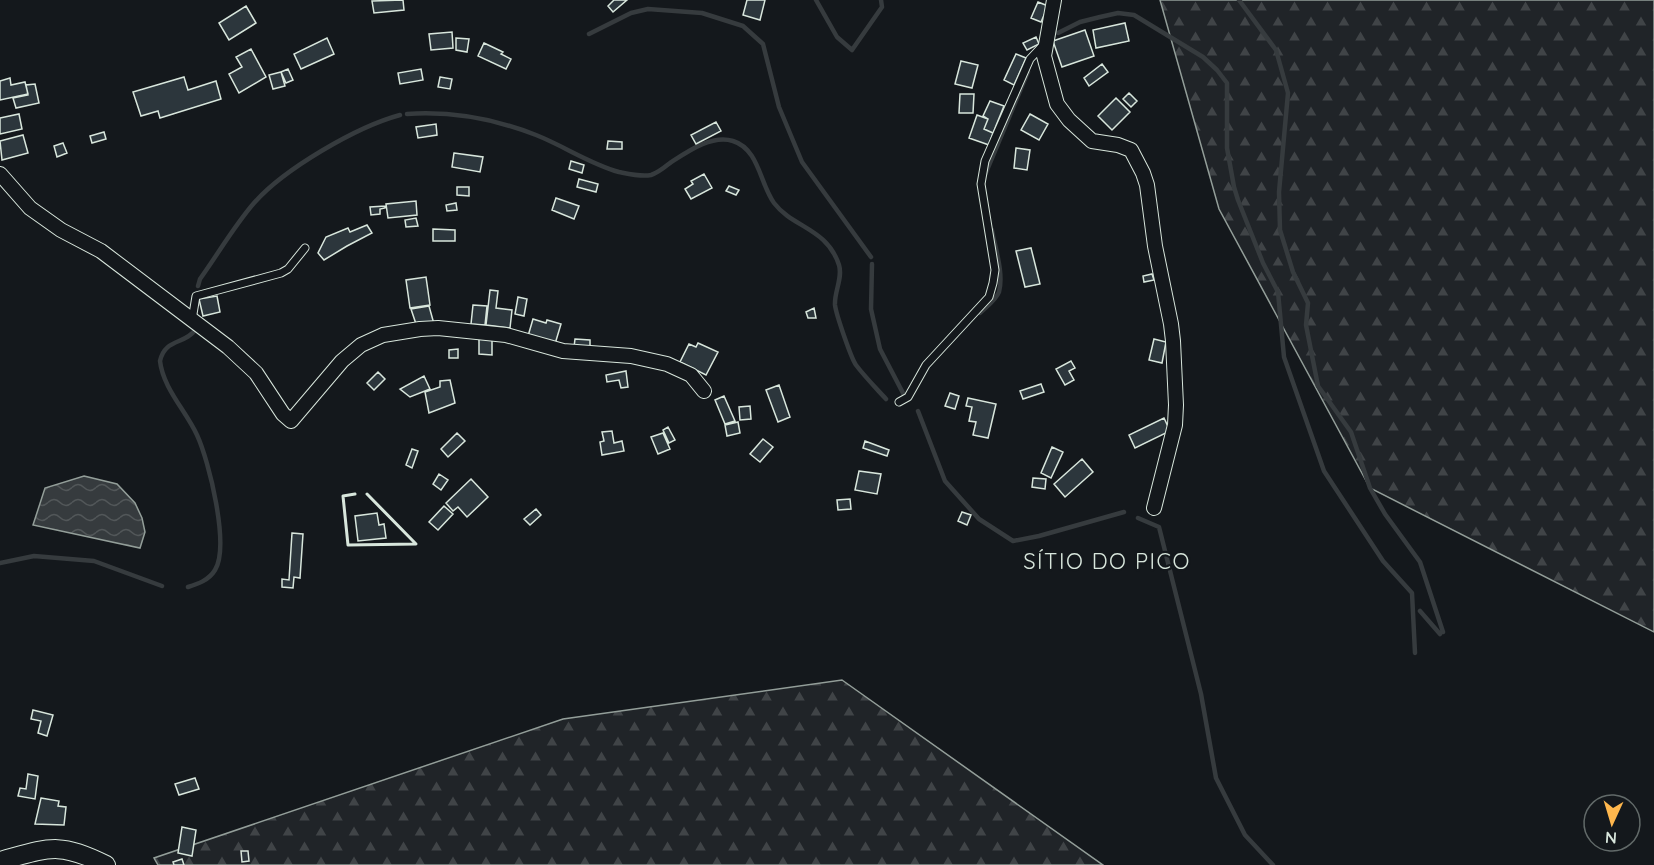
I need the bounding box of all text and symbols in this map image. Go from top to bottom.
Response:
district label: SÍTIO DO PICO [1023,547,1191,575]
north arrow [1582,793,1642,853]
text: N [1604,828,1618,848]

